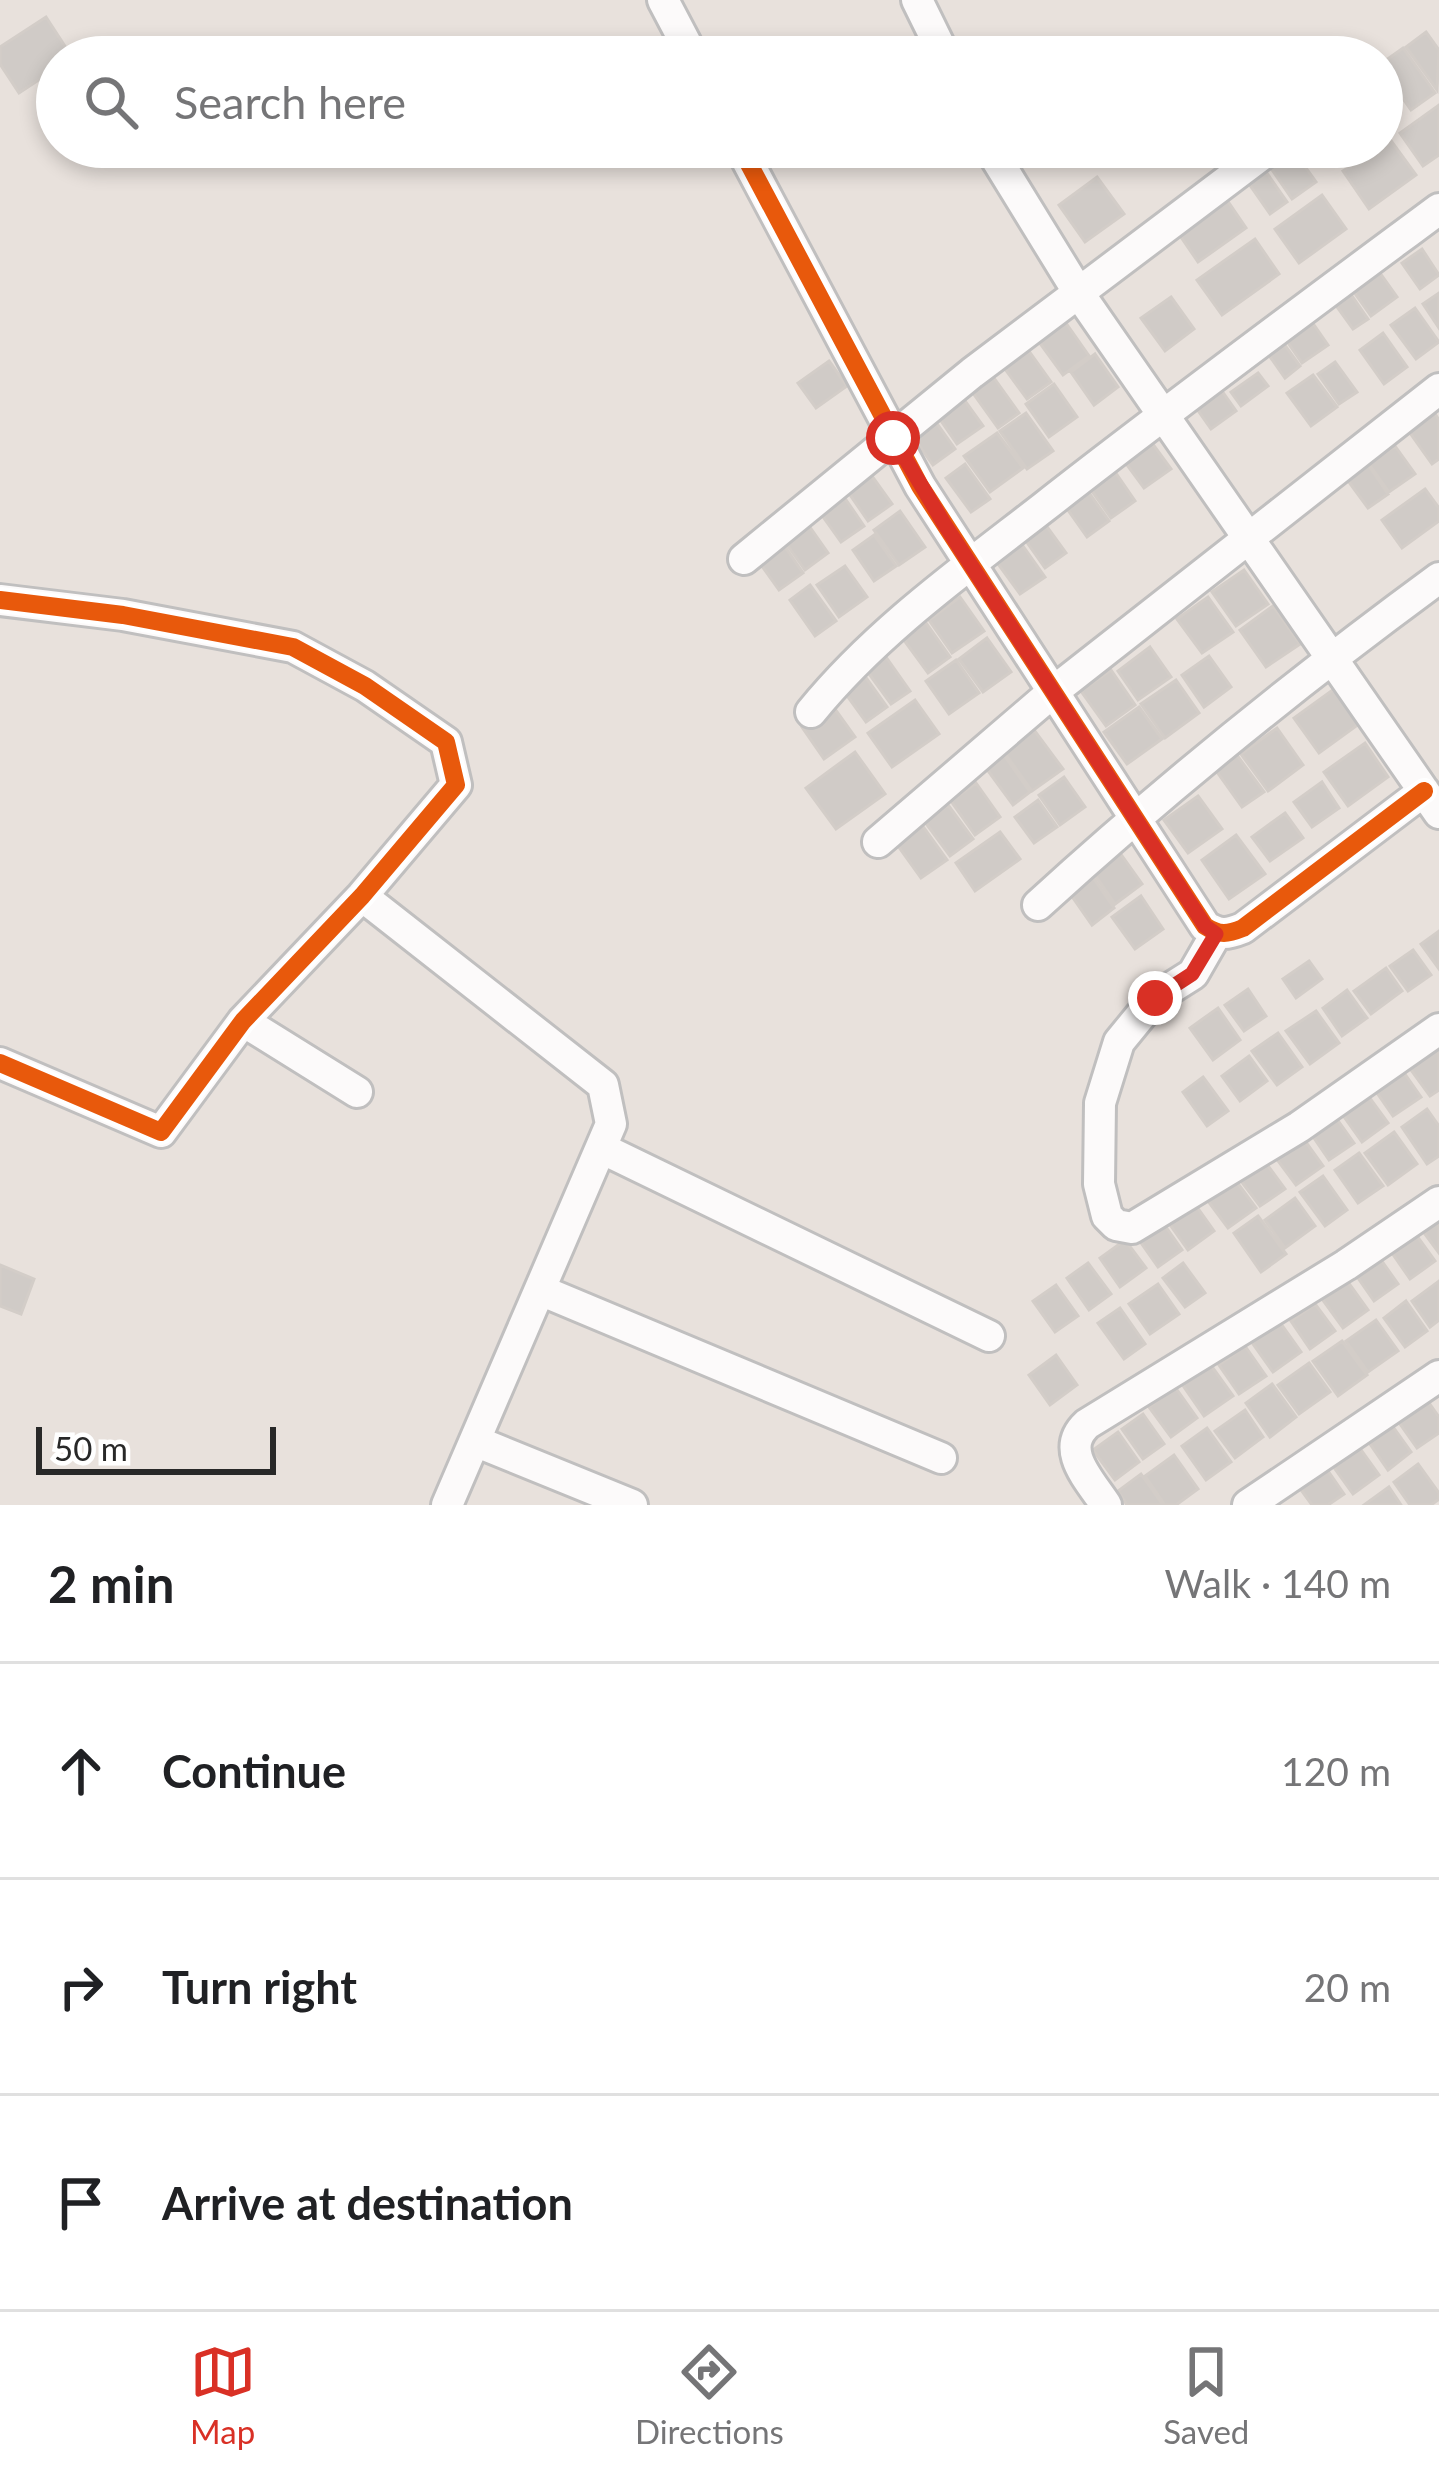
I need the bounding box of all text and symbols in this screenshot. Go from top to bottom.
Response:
search box [36,36,1403,168]
icon: search [78,69,144,135]
text: Search here [174,75,406,129]
route start [866,411,920,465]
route end [1128,971,1182,1025]
scale bar [36,1421,276,1474]
text: 50 m [54,1428,128,1468]
text: 2 min [48,1553,174,1614]
text: Walk · 140 m [1164,1560,1391,1606]
icon: ahead [48,1738,114,1804]
text: Continue [162,1744,346,1798]
text: 120 m [1281,1748,1391,1794]
icon: right [48,1954,114,2020]
text: Turn right [162,1960,357,2014]
text: 20 m [1304,1964,1391,2010]
icon: arrive [48,2170,114,2236]
text: Arrive at destination [162,2176,573,2230]
tab: Map [190,2339,256,2451]
tab: Directions [635,2339,784,2451]
tab: Saved [1163,2339,1249,2451]

